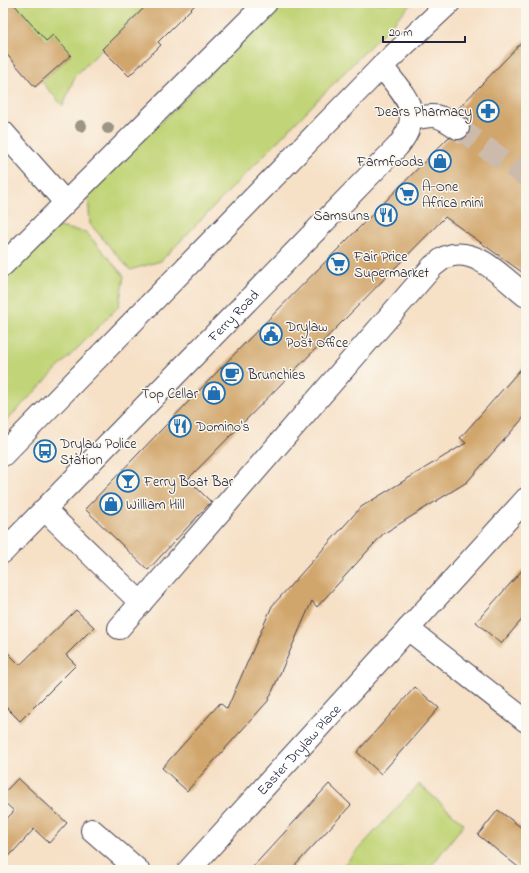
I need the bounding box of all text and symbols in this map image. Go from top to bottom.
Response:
scale bar [383,18,465,44]
text: 20 m [389,24,412,42]
pharmacy icon: Dears Pharmacy [475,98,501,124]
place label: Dears Pharmacy [374,102,472,124]
shop icon: Farmfoods [427,148,453,174]
place label: Farmfoods [356,152,424,173]
place label: A-One Africa mini [422,177,484,214]
supermarket icon: A-One Africa mini [394,181,420,207]
restaurant icon: Samsuns [373,202,399,228]
place label: Samsuns [313,206,370,227]
place label: Fair Price Supermarket [353,247,429,284]
supermarket icon: Fair Price Supermarket [325,251,351,277]
street label: Ferry Road [203,286,265,348]
place label: Drylaw Post Office [285,317,349,354]
public building icon: Drylaw Post Office [258,321,284,347]
cafe icon: Brunchies [219,361,245,387]
place label: Brunchies [247,365,305,386]
shop icon: Top Cellar [201,380,227,406]
place label: Top Cellar [142,384,199,405]
restaurant icon: Domino's [167,413,193,439]
place label: Domino's [195,417,250,438]
place label: Drylaw Police Station [59,434,137,471]
bus stop icon: Drylaw Police Station [32,438,58,464]
bar icon: Ferry Boat Bar [115,468,141,494]
place label: Ferry Boat Bar [143,472,234,494]
shop icon: William Hill [98,491,124,517]
place label: William Hill [126,495,185,516]
street label: Easter Drylaw Place [253,700,347,801]

